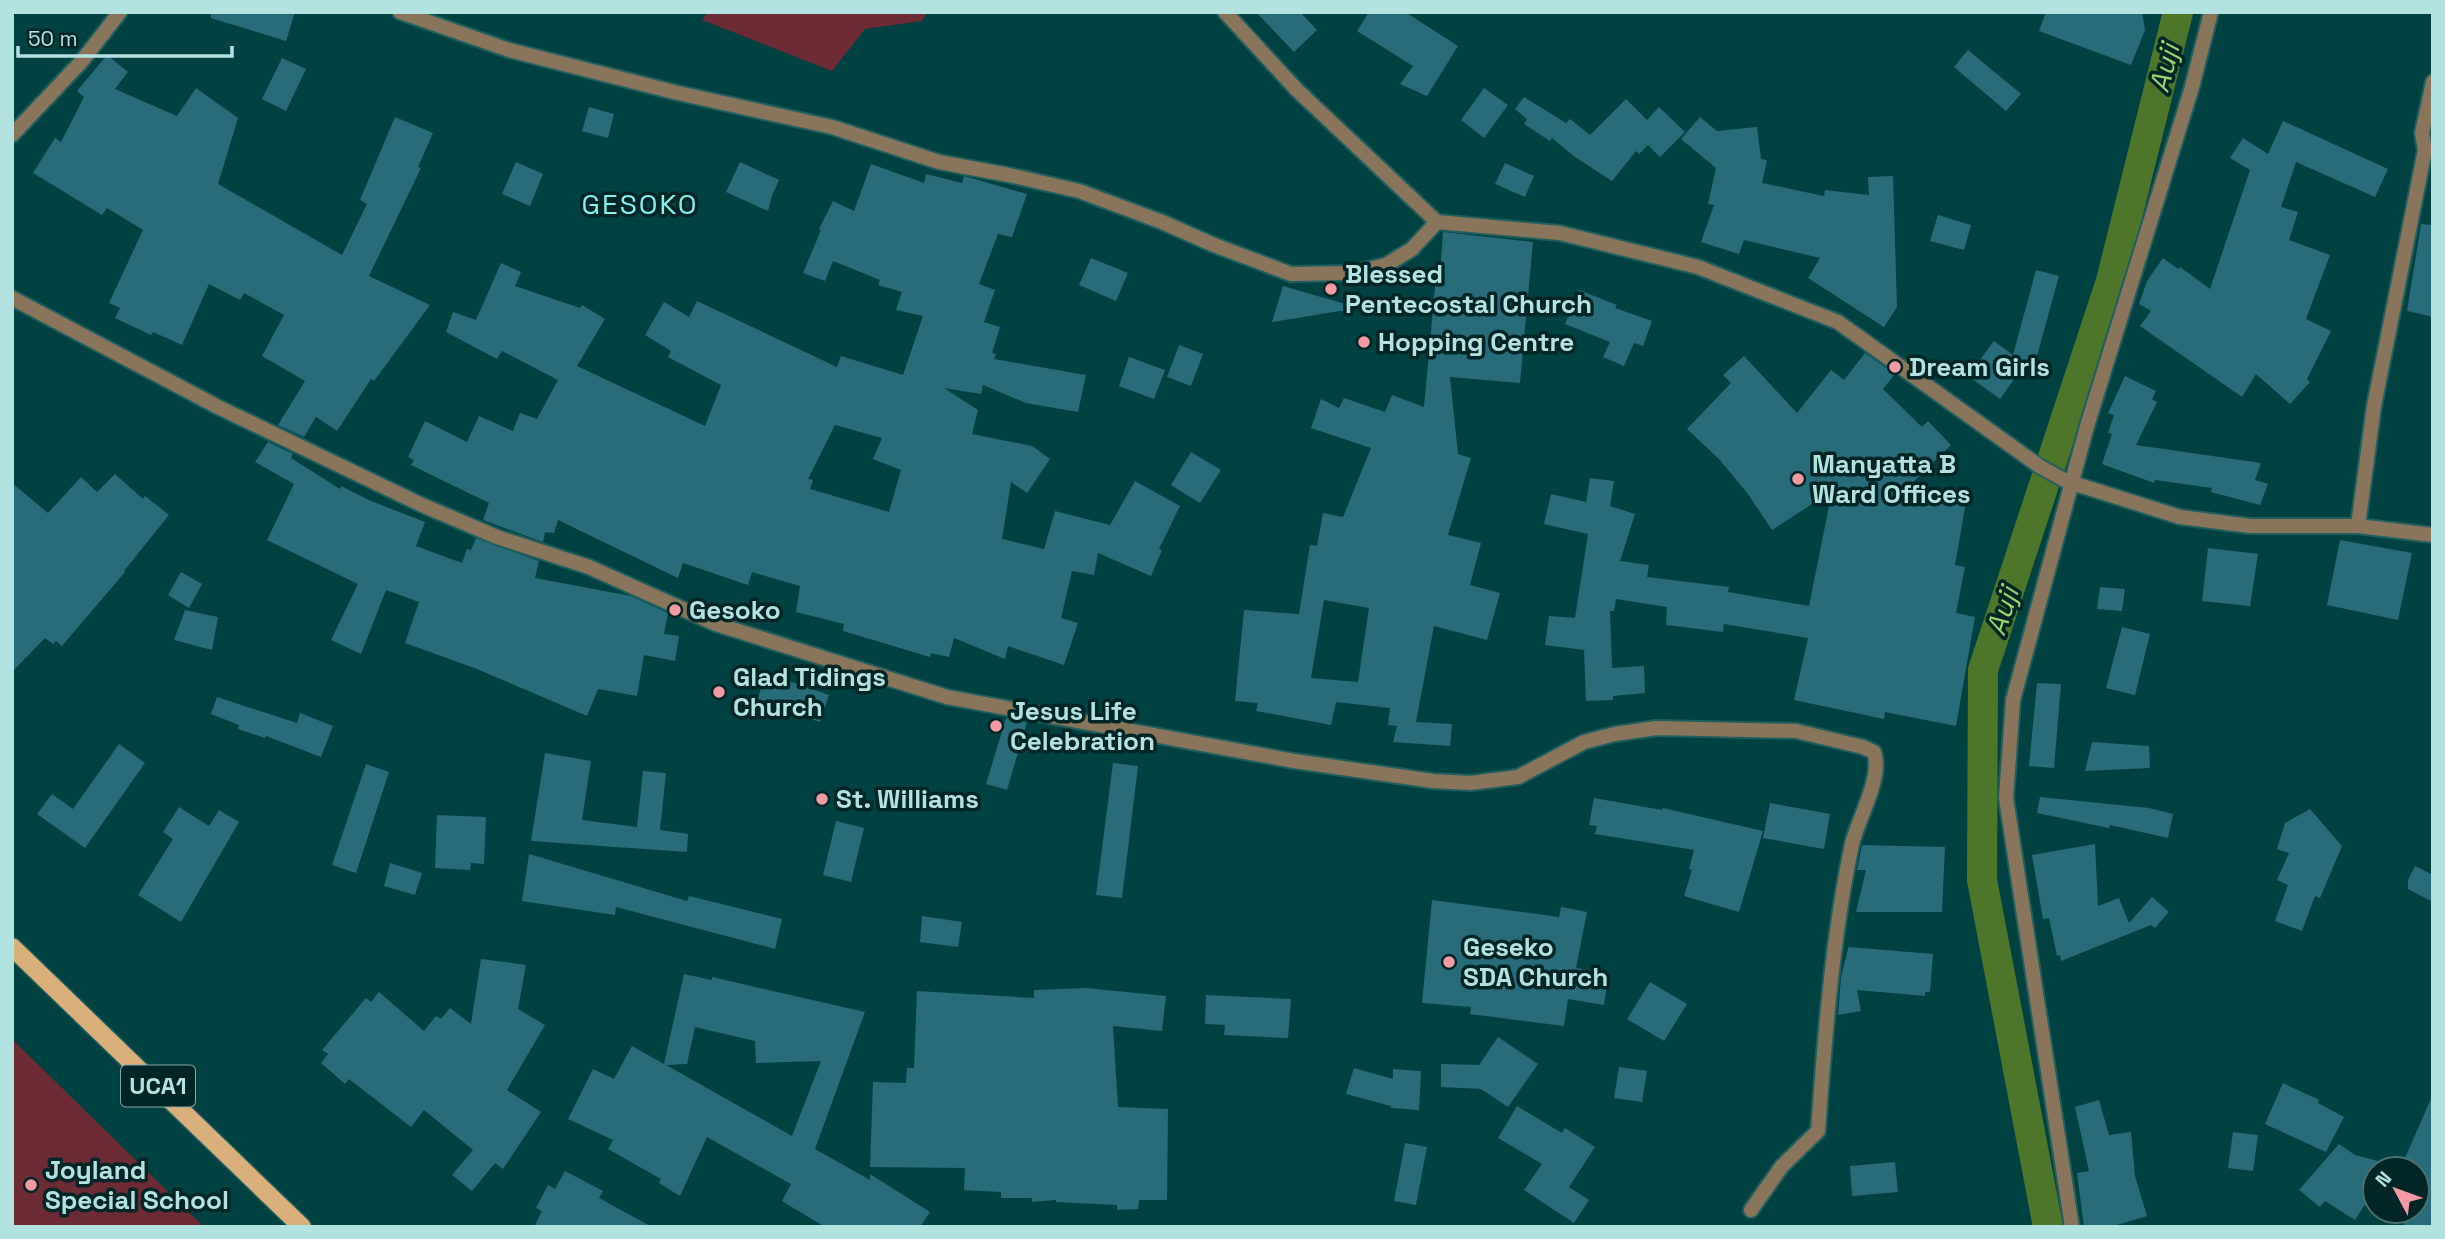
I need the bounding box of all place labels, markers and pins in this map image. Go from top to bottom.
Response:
place label: Blessed Pentecostal Church [1345,257,1592,321]
marker: Blessed Pentecostal Church [1323,281,1339,297]
place label: Hopping Centre [1378,325,1574,359]
marker: Hopping Centre [1356,334,1372,350]
place label: Dream Girls [1909,350,2050,384]
marker: Dream Girls [1887,359,1903,375]
place label: Manyatta B Ward Offices [1812,447,1971,511]
marker: Manyatta B Ward Offices [1790,471,1806,487]
place label: Gesoko [689,593,781,627]
marker: Gesoko [667,602,683,618]
place label: Glad Tidings Church [733,660,886,724]
marker: Glad Tidings Church [711,684,727,700]
place label: Jesus Life Celebration [1010,694,1155,758]
marker: Jesus Life Celebration [988,718,1004,734]
place label: St. Williams [836,782,979,816]
marker: St. Williams [814,791,830,807]
place label: Geseko SDA Church [1463,930,1608,994]
marker: Geseko SDA Church [1441,954,1457,970]
place label: Joyland Special School [45,1153,229,1217]
marker: Joyland Special School [23,1177,39,1193]

